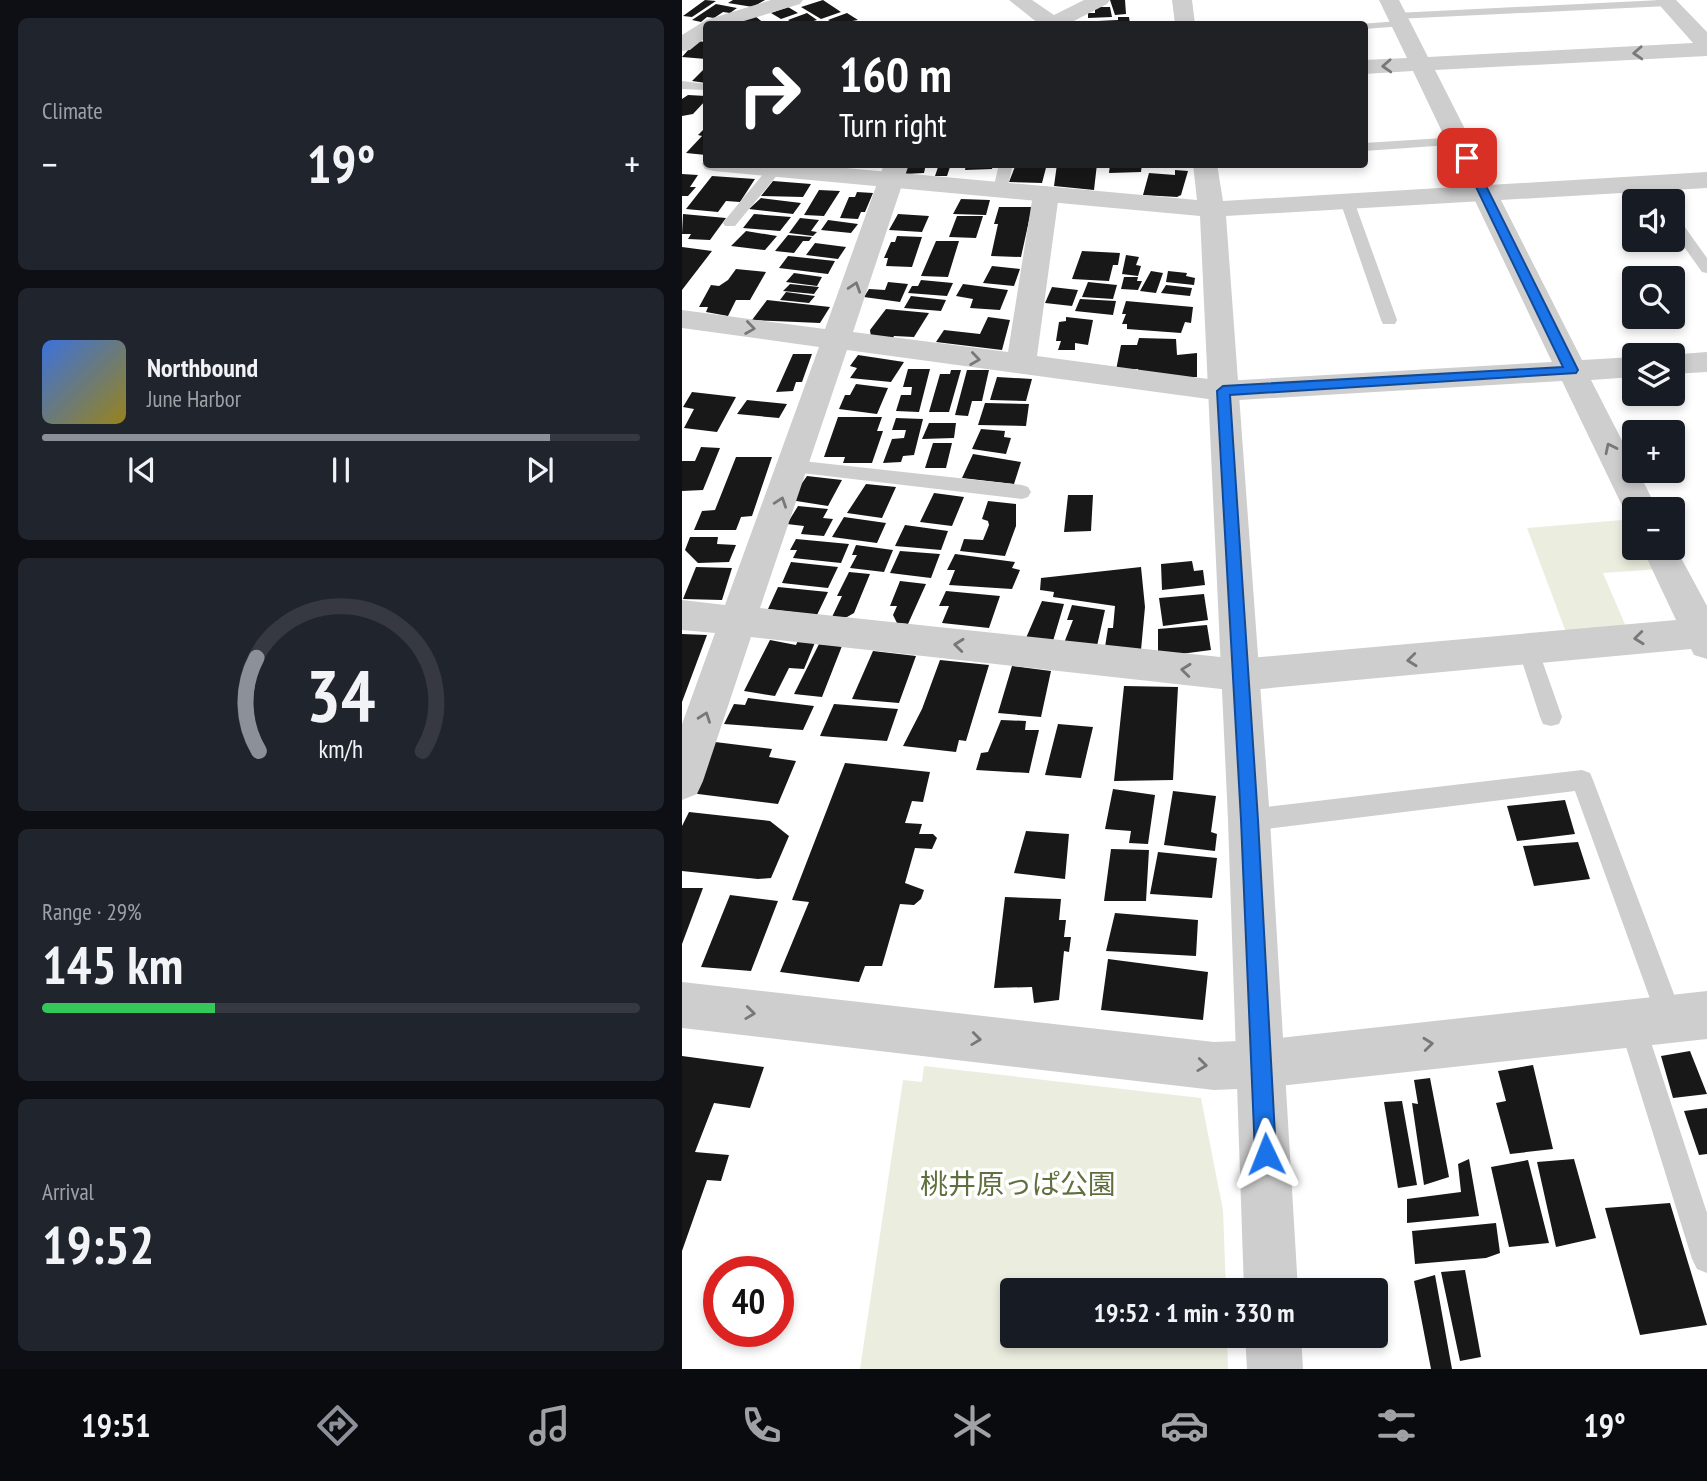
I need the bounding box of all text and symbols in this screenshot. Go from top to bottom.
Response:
text: 160 m [839,42,952,106]
one-way arrow [1633,45,1644,60]
icon: right [724,49,815,140]
one-way arrow [1381,58,1392,73]
text: Climate [42,96,103,125]
text: Turn right [839,104,947,146]
pin [1437,128,1497,188]
text: 19° [307,130,375,197]
text: − [42,139,58,188]
text: + [624,139,640,188]
icon: arrive [1448,139,1486,177]
map controls [1622,189,1685,560]
button: sound [1622,189,1685,252]
button: search [1622,266,1685,329]
one-way arrow [847,282,861,294]
one-way arrow [744,320,755,335]
button: layers [1622,343,1685,406]
text: Northbound [147,351,258,384]
one-way arrow [969,351,981,366]
text: June Harbor [147,384,241,413]
button: + [1622,420,1685,483]
one-way arrow [1604,443,1618,455]
icon: previous [123,451,161,489]
icon: pause [322,451,360,489]
icon: next [521,451,559,489]
one-way arrow [772,497,786,509]
button: − [1622,497,1685,560]
one-way arrow [1633,630,1644,645]
one-way arrow [954,638,965,653]
text: 34 [306,647,376,741]
one-way arrow [1406,652,1417,667]
one-way arrow [1180,663,1191,678]
one-way arrow [697,711,711,723]
text: km/h [319,732,363,764]
text: Range · 29% [42,897,142,926]
text: 145 km [42,931,183,998]
one-way arrow [744,1005,756,1020]
one-way arrow [970,1031,982,1046]
one-way arrow [1422,1037,1434,1052]
one-way arrow [1196,1057,1208,1072]
position arrow [1229,1117,1303,1191]
park label: 桃井原っぱ公園 [920,1165,1116,1202]
text: Arrival [42,1177,94,1206]
text: 19:52 [42,1211,154,1278]
speed limit sign: 40 [703,1256,794,1347]
text: 19:52 · 1 min · 330 m [1094,1296,1294,1329]
icon: directions [313,1401,362,1450]
icon: music [525,1401,574,1450]
icon: phone [737,1401,786,1450]
icon: climate [948,1401,997,1450]
icon: car [1160,1401,1209,1450]
icon: filters [1372,1401,1421,1450]
text: 19:51 [81,1404,151,1446]
text: 19° [1583,1404,1626,1446]

